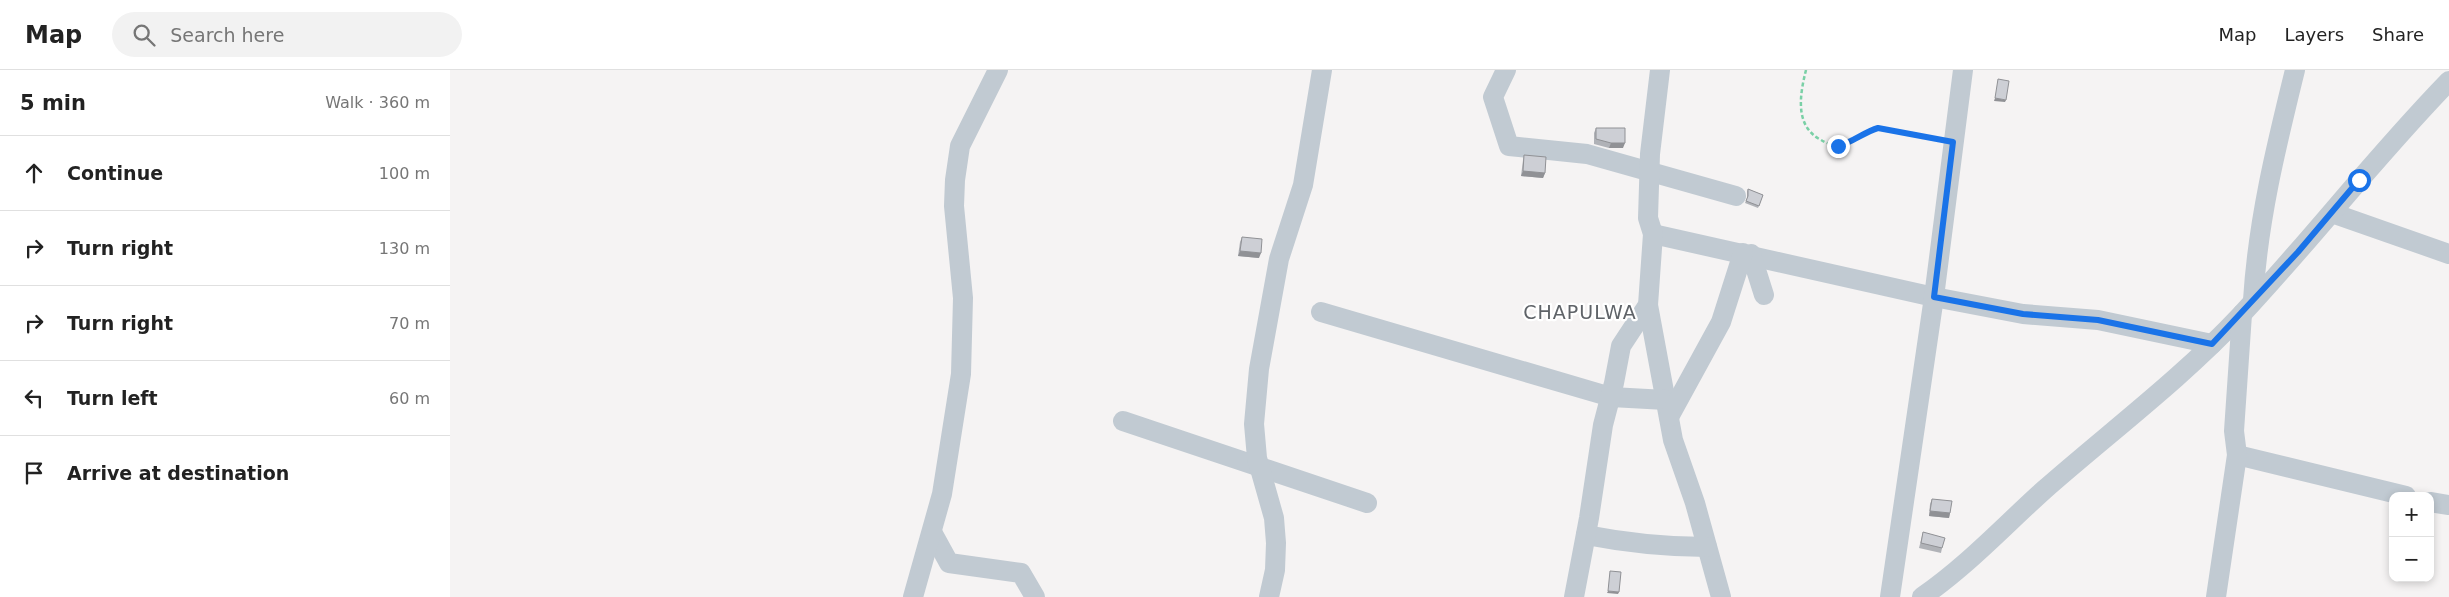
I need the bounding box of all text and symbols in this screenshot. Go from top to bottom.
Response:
search box [112,12,462,57]
text: Map [25,21,82,49]
icon: search [130,21,158,49]
text: Search here [170,24,284,46]
text: Map [2218,24,2256,45]
text: Layers [2284,24,2344,45]
text: Share [2372,24,2424,45]
text: 5 min [20,91,86,115]
text: Walk · 360 m [325,93,430,112]
route end [1827,135,1850,158]
icon: ahead [20,159,48,187]
text: Continue [67,162,163,184]
text: 100 m [379,164,430,183]
route start [2348,169,2371,192]
icon: right [20,234,48,262]
text: Turn right [67,237,173,259]
text: 130 m [379,239,430,258]
district label: CHAPULWA [1523,301,1637,323]
icon: right [20,309,48,337]
text: Turn right [67,312,173,334]
text: 70 m [389,314,430,333]
icon: left [20,384,48,412]
text: Turn left [67,387,158,409]
text: 60 m [389,389,430,408]
icon: arrive [20,459,48,487]
text: Arrive at destination [67,462,289,484]
map controls [2389,492,2434,582]
button: + [2389,492,2434,537]
button: − [2389,537,2434,582]

